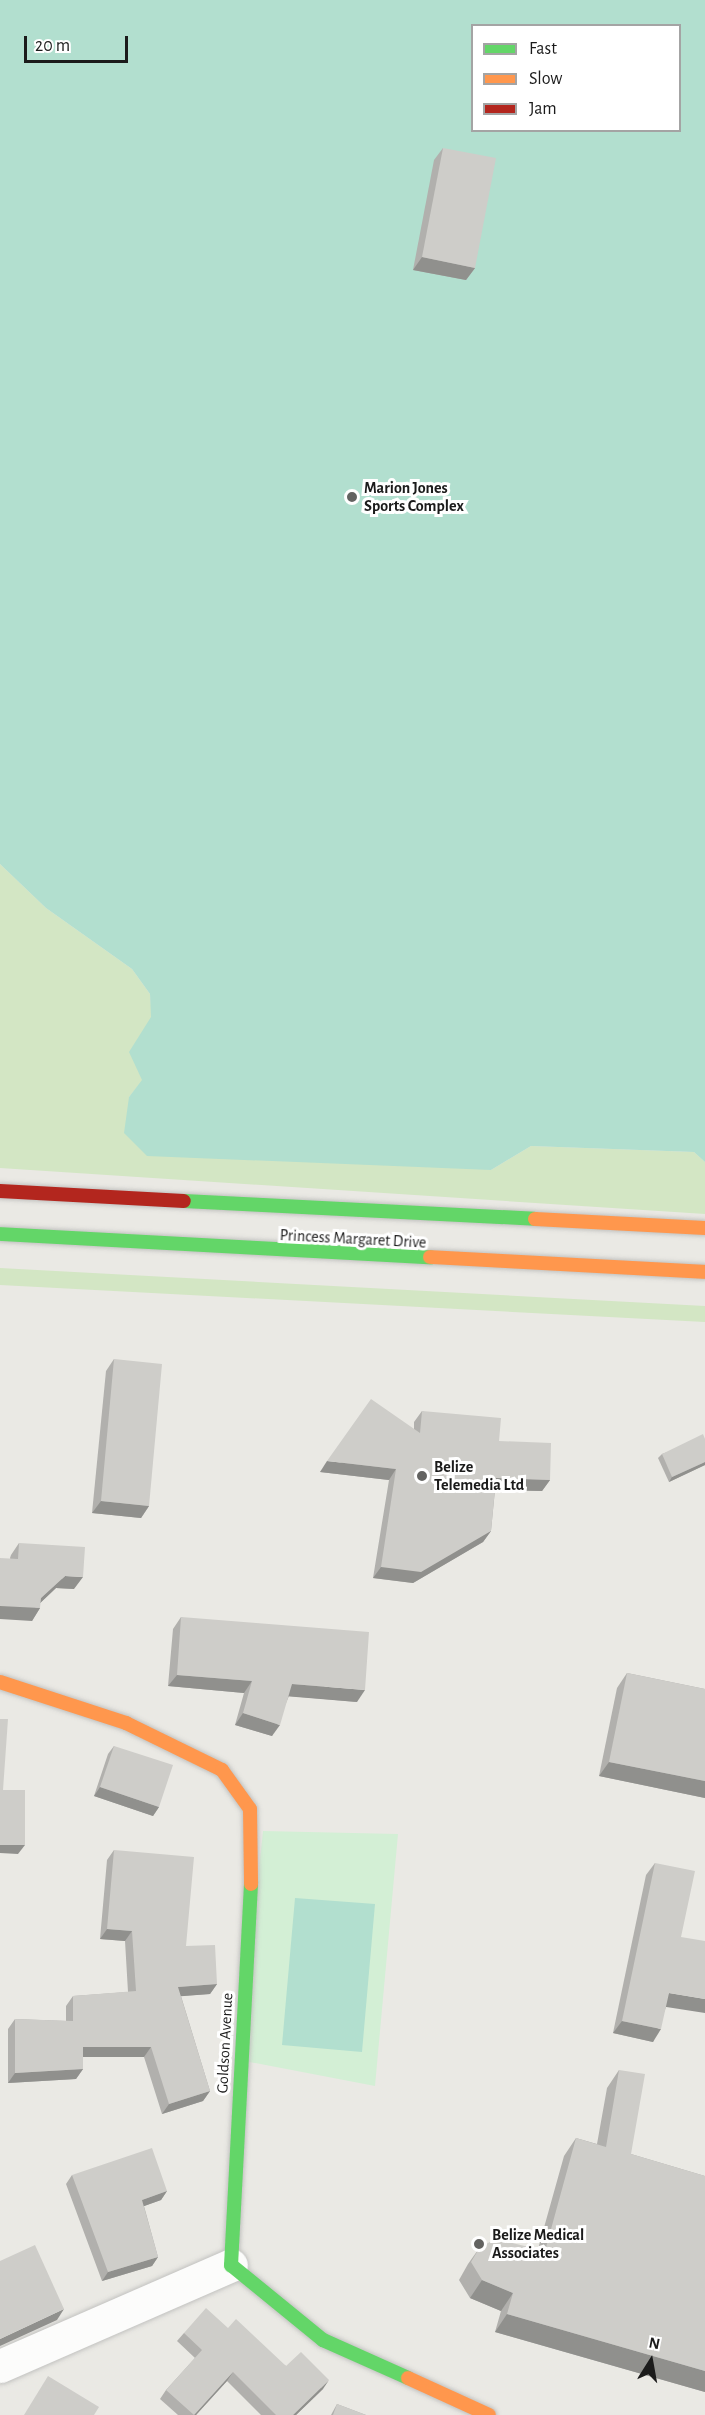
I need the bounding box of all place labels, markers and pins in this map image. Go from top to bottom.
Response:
place label: Marion Jones Sports Complex [364,478,464,516]
marker: Marion Jones Sports Complex [345,490,359,504]
place label: Belize Telemedia Ltd [434,1457,524,1495]
marker: Belize Telemedia Ltd [415,1469,429,1483]
place label: Belize Medical Associates [492,2225,584,2263]
marker: Belize Medical Associates [470,2235,488,2253]

